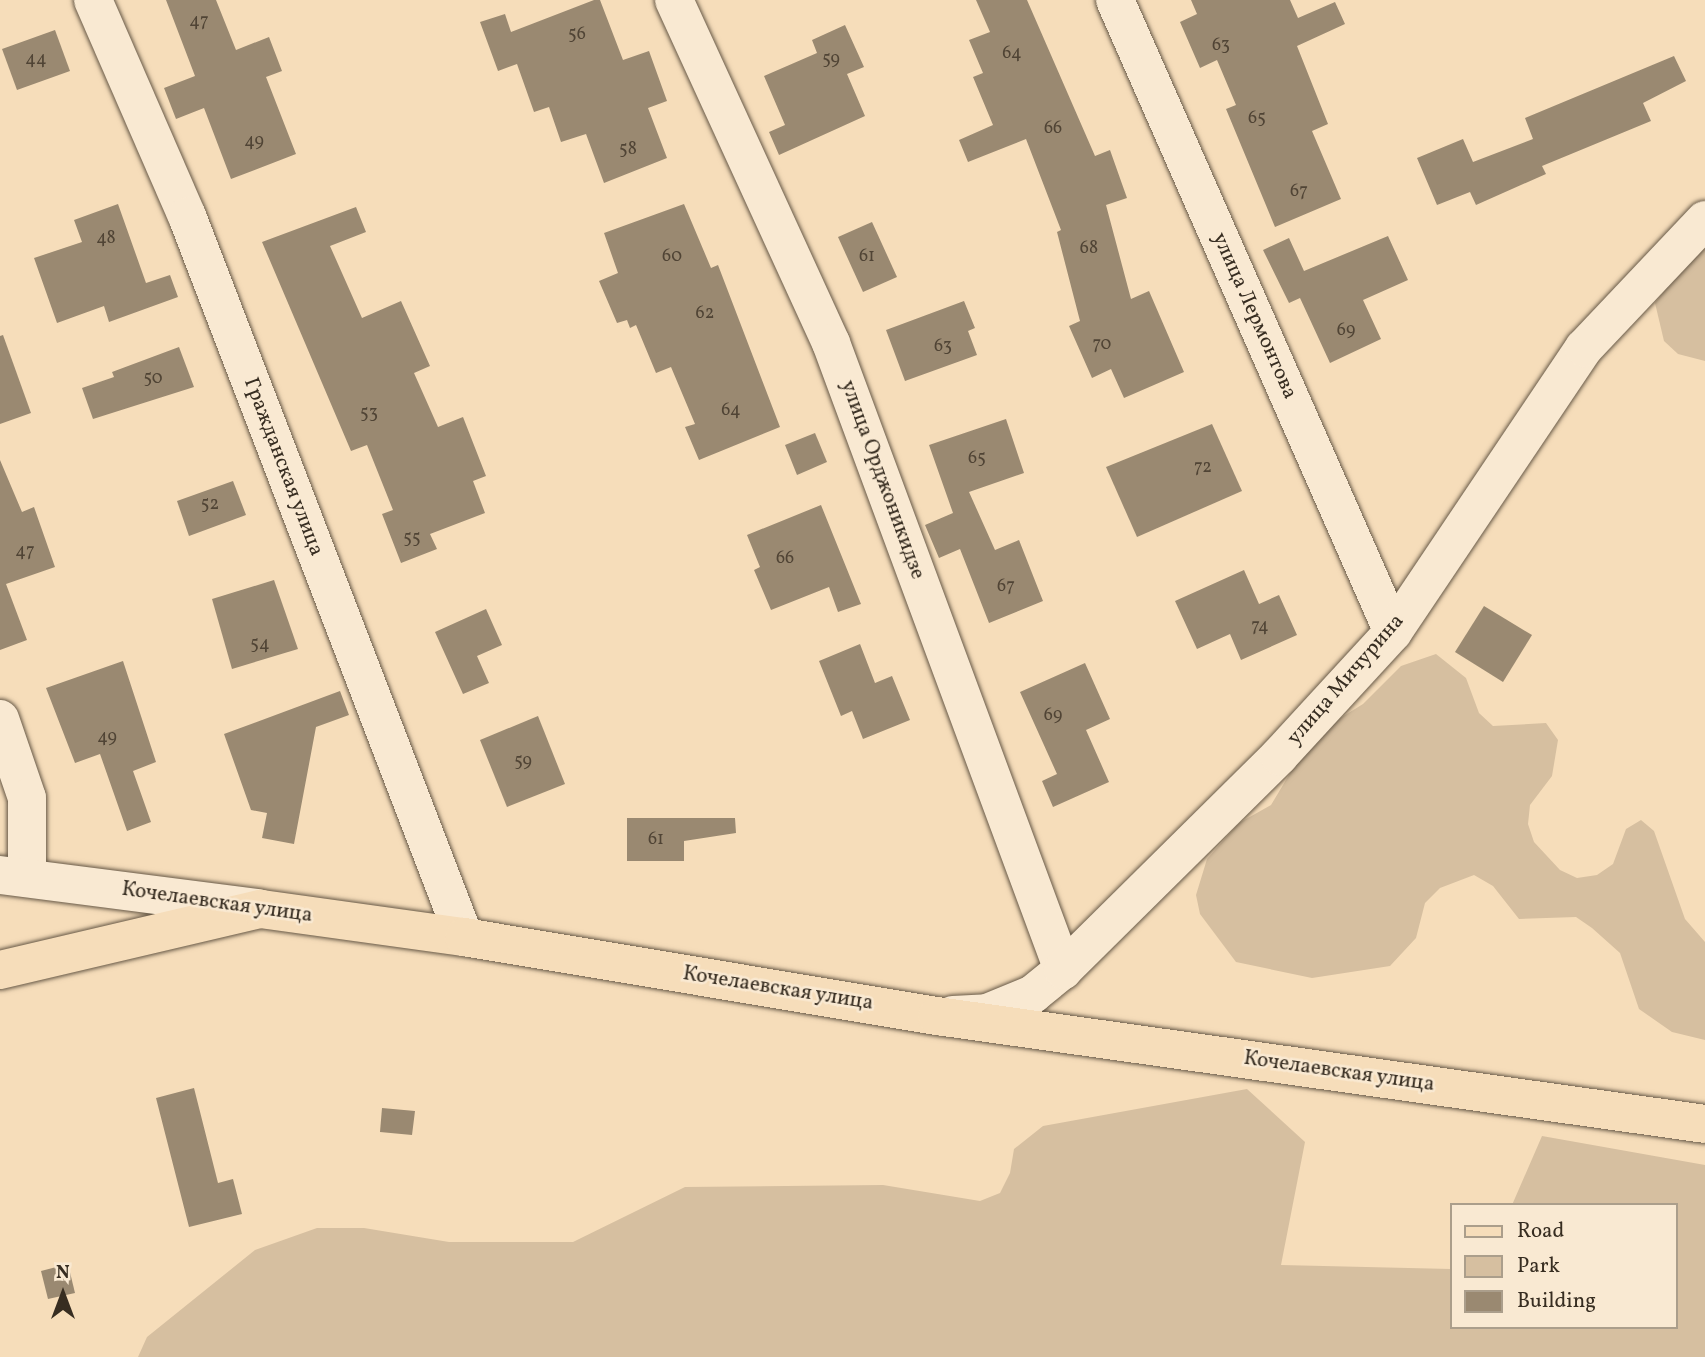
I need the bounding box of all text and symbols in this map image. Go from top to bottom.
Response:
house number: 47 [189,11,209,33]
house number: 56 [568,24,586,46]
house number: 63 [1212,35,1230,57]
house number: 64 [1002,43,1022,65]
house number: 44 [25,49,47,71]
house number: 59 [822,49,840,71]
house number: 65 [1248,108,1266,130]
house number: 66 [1044,118,1062,140]
house number: 49 [244,131,264,153]
house number: 58 [619,139,637,161]
house number: 67 [1290,181,1308,203]
house number: 48 [96,228,116,250]
street label: улица Лермонтова [1206,229,1302,403]
house number: 68 [1080,238,1098,260]
house number: 60 [662,246,682,268]
house number: 61 [859,246,875,268]
house number: 62 [696,303,714,325]
house number: 69 [1337,320,1355,342]
house number: 70 [1093,334,1111,356]
house number: 63 [934,336,952,358]
house number: 50 [143,368,163,390]
street label: Гражданская улица [237,374,329,560]
street label: улица Орджоникидзе [834,377,930,583]
house number: 64 [721,400,741,422]
house number: 53 [360,403,378,425]
house number: 65 [968,448,986,470]
house number: 72 [1194,457,1212,479]
house number: 52 [201,494,219,516]
house number: 55 [403,528,421,550]
house number: 47 [15,541,35,563]
house number: 66 [776,548,794,570]
house number: 67 [997,576,1015,598]
street label: улица Мичурина [1282,609,1410,751]
house number: 74 [1251,616,1269,638]
house number: 54 [250,634,270,656]
house number: 69 [1044,705,1062,727]
house number: 49 [97,727,117,749]
house number: 59 [514,751,532,773]
house number: 61 [648,829,664,851]
street label: Кочелаевская улица [120,877,314,929]
street label: Кочелаевская улица [681,961,875,1017]
street label: Кочелаевская улица [1242,1046,1436,1098]
legend [1450,1203,1677,1329]
text: Road [1517,1217,1564,1246]
text: Park [1517,1252,1560,1281]
north arrow [28,1259,98,1329]
text: N [56,1260,70,1286]
text: Building [1517,1287,1596,1316]

